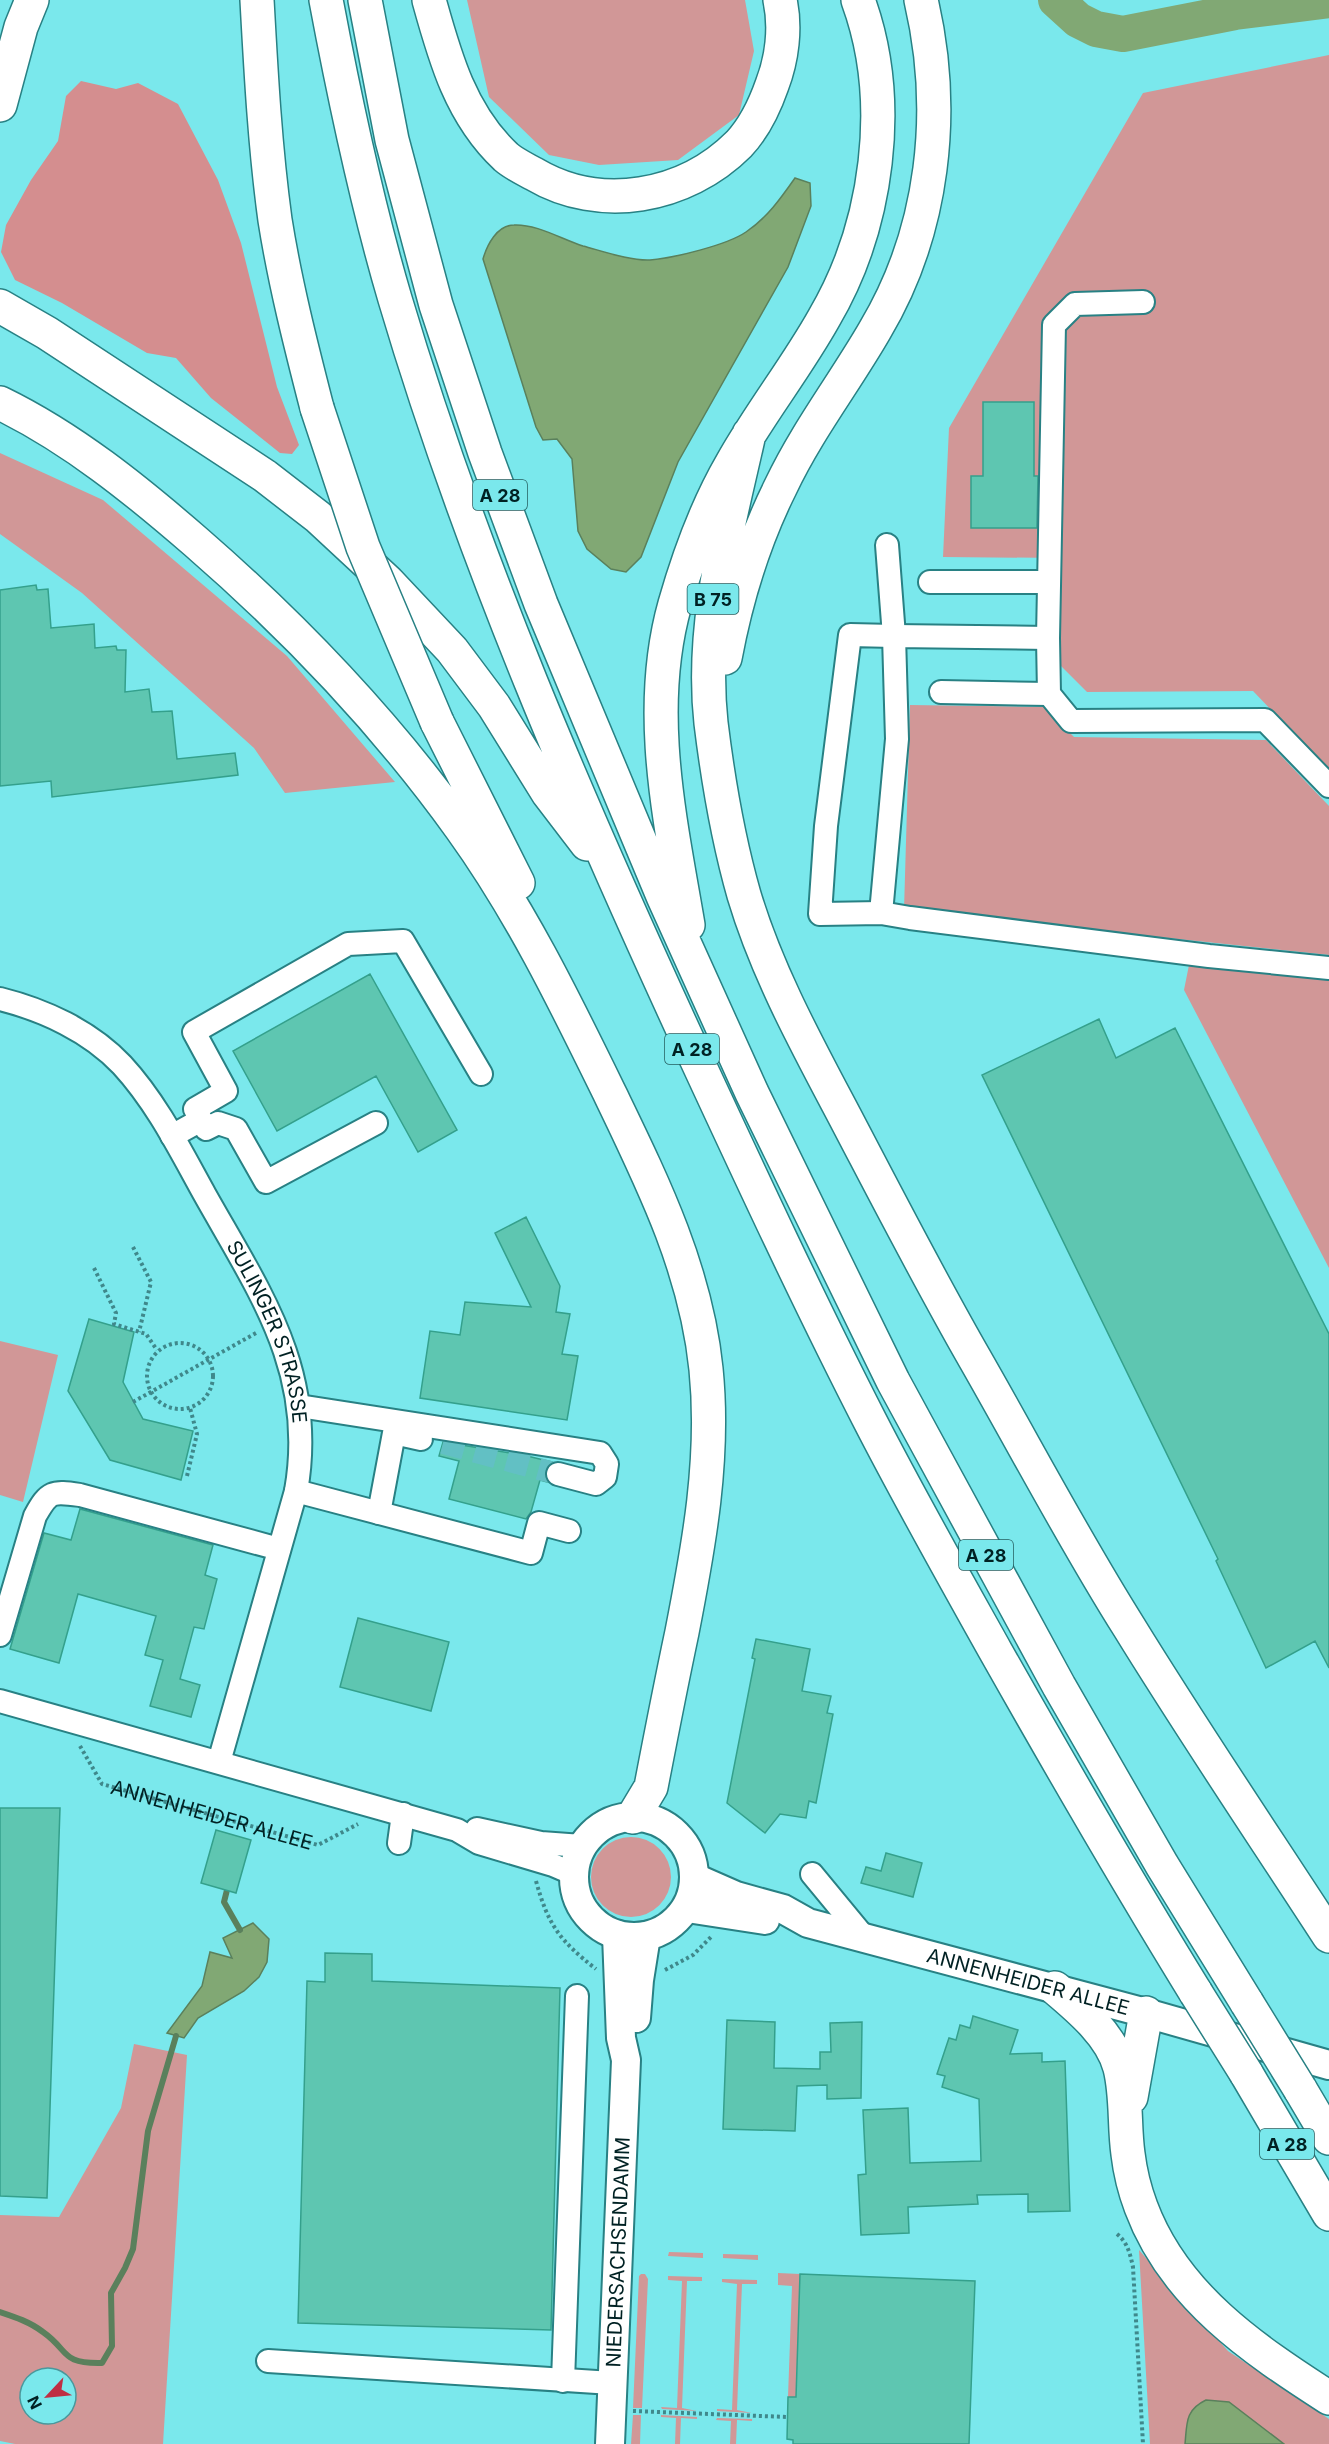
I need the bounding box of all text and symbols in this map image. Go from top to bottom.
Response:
road number: A 28 [473,480,527,510]
road number: B 75 [688,584,738,614]
road number: A 28 [665,1034,719,1064]
street label: SULINGER STRASSE [222,1236,312,1424]
road number: A 28 [959,1540,1013,1570]
street label: ANNENHEIDER ALLEE [108,1775,316,1855]
street label: ANNENHEIDER ALLEE [924,1943,1132,2020]
road number: A 28 [1260,2129,1314,2159]
street label: NIEDERSACHSENDAMM [601,2136,635,2368]
north arrow [18,2366,78,2426]
text: N [23,2393,46,2412]

